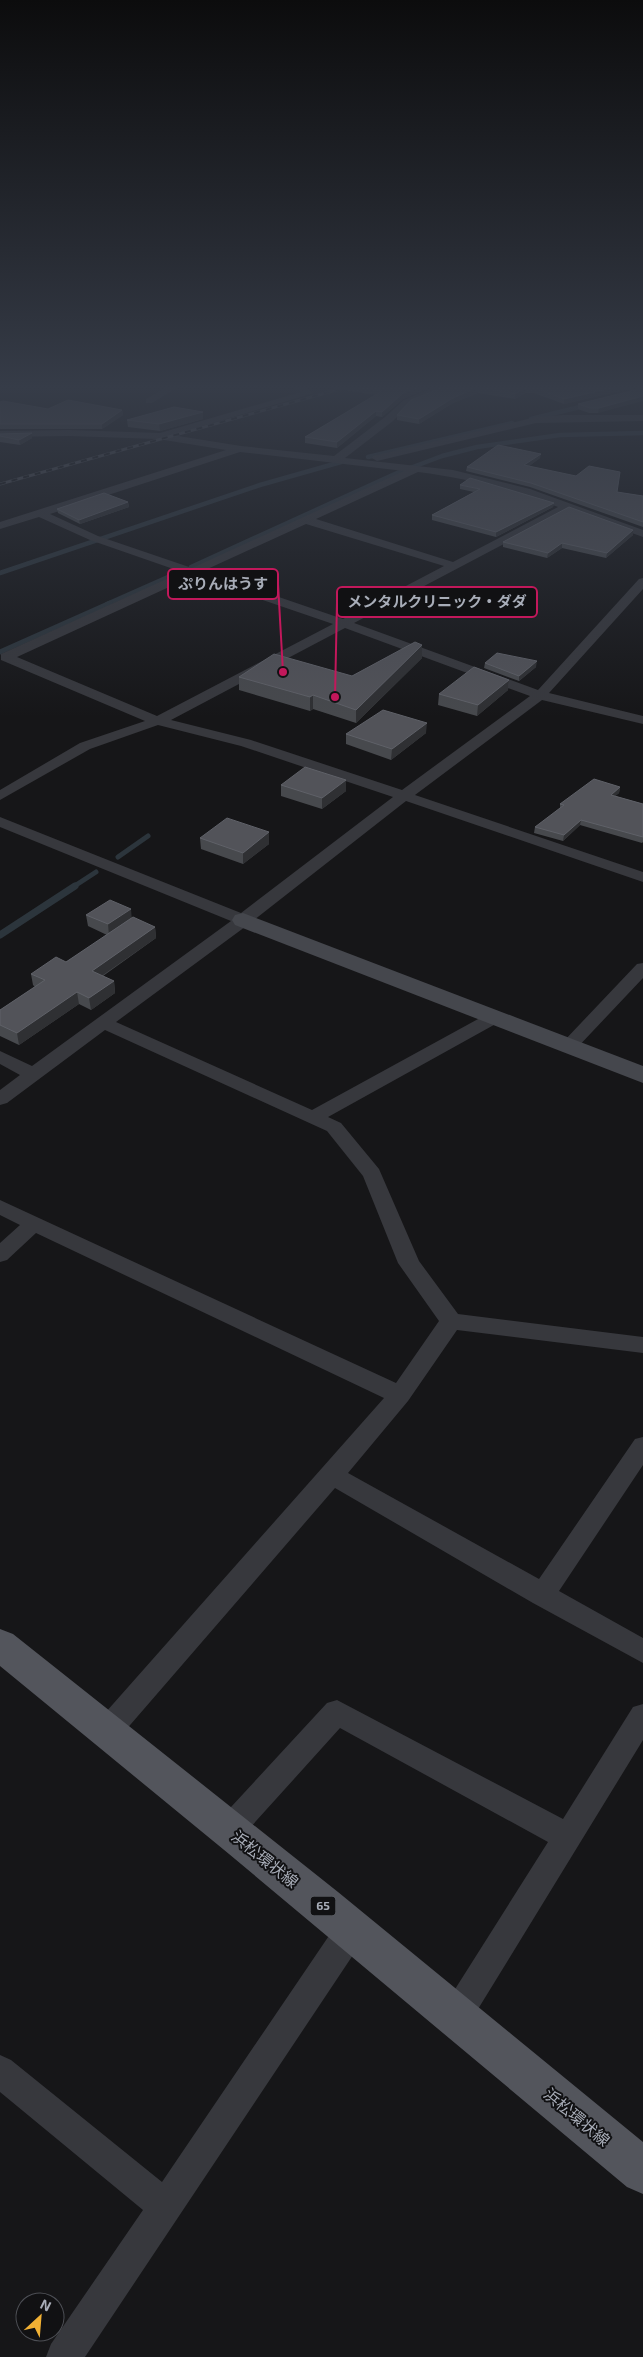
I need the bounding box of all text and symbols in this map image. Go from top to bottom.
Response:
callout: ぷりんはうす [168,569,278,599]
text: ぷりんはうす [178,574,268,592]
callout: メンタルクリニック・ダダ [337,587,537,617]
text: メンタルクリニック・ダダ [347,592,527,610]
street label: 浜松環状線 [228,1826,302,1891]
road number: 65 [310,1896,336,1915]
street label: 浜松環状線 [541,2084,614,2150]
north arrow [15,2292,65,2342]
text: N [38,2295,54,2315]

